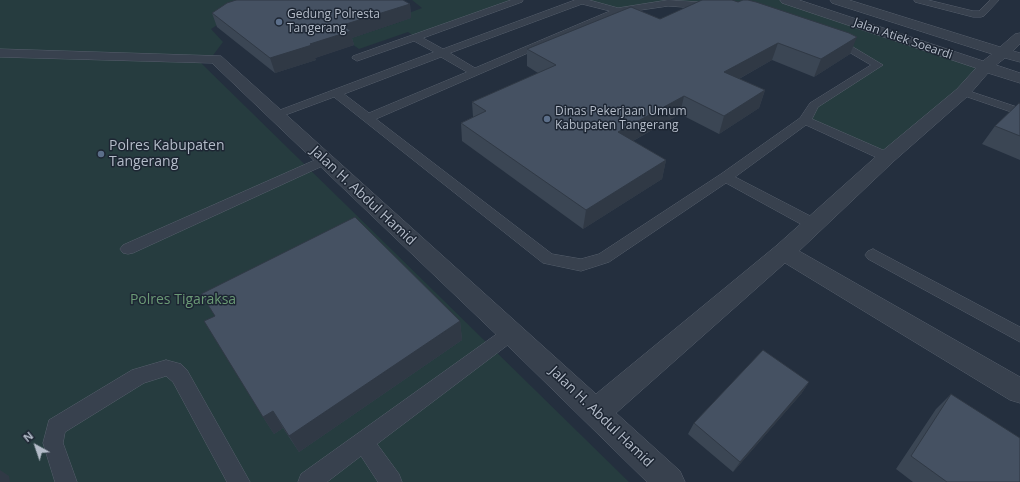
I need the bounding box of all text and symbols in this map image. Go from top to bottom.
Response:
place label: Gedung Polresta Tangerang [287,8,380,36]
street label: Jalan Atiek Soeardi [852,15,954,63]
marker: Gedung Polresta Tangerang [274,17,284,27]
place label: Dinas Pekerjaan Umum Kabupaten Tangerang [555,105,687,133]
marker: Dinas Pekerjaan Umum Kabupaten Tangerang [542,114,552,124]
place label: Polres Kabupaten Tangerang [109,138,225,170]
street label: Jalan H. Abdul Hamid [307,143,419,249]
marker: Polres Kabupaten Tangerang [96,149,106,159]
park label: Polres Tigaraksa [130,292,236,308]
street label: Jalan H. Abdul Hamid [546,363,656,471]
north arrow [16,426,56,466]
text: N [20,428,36,445]

